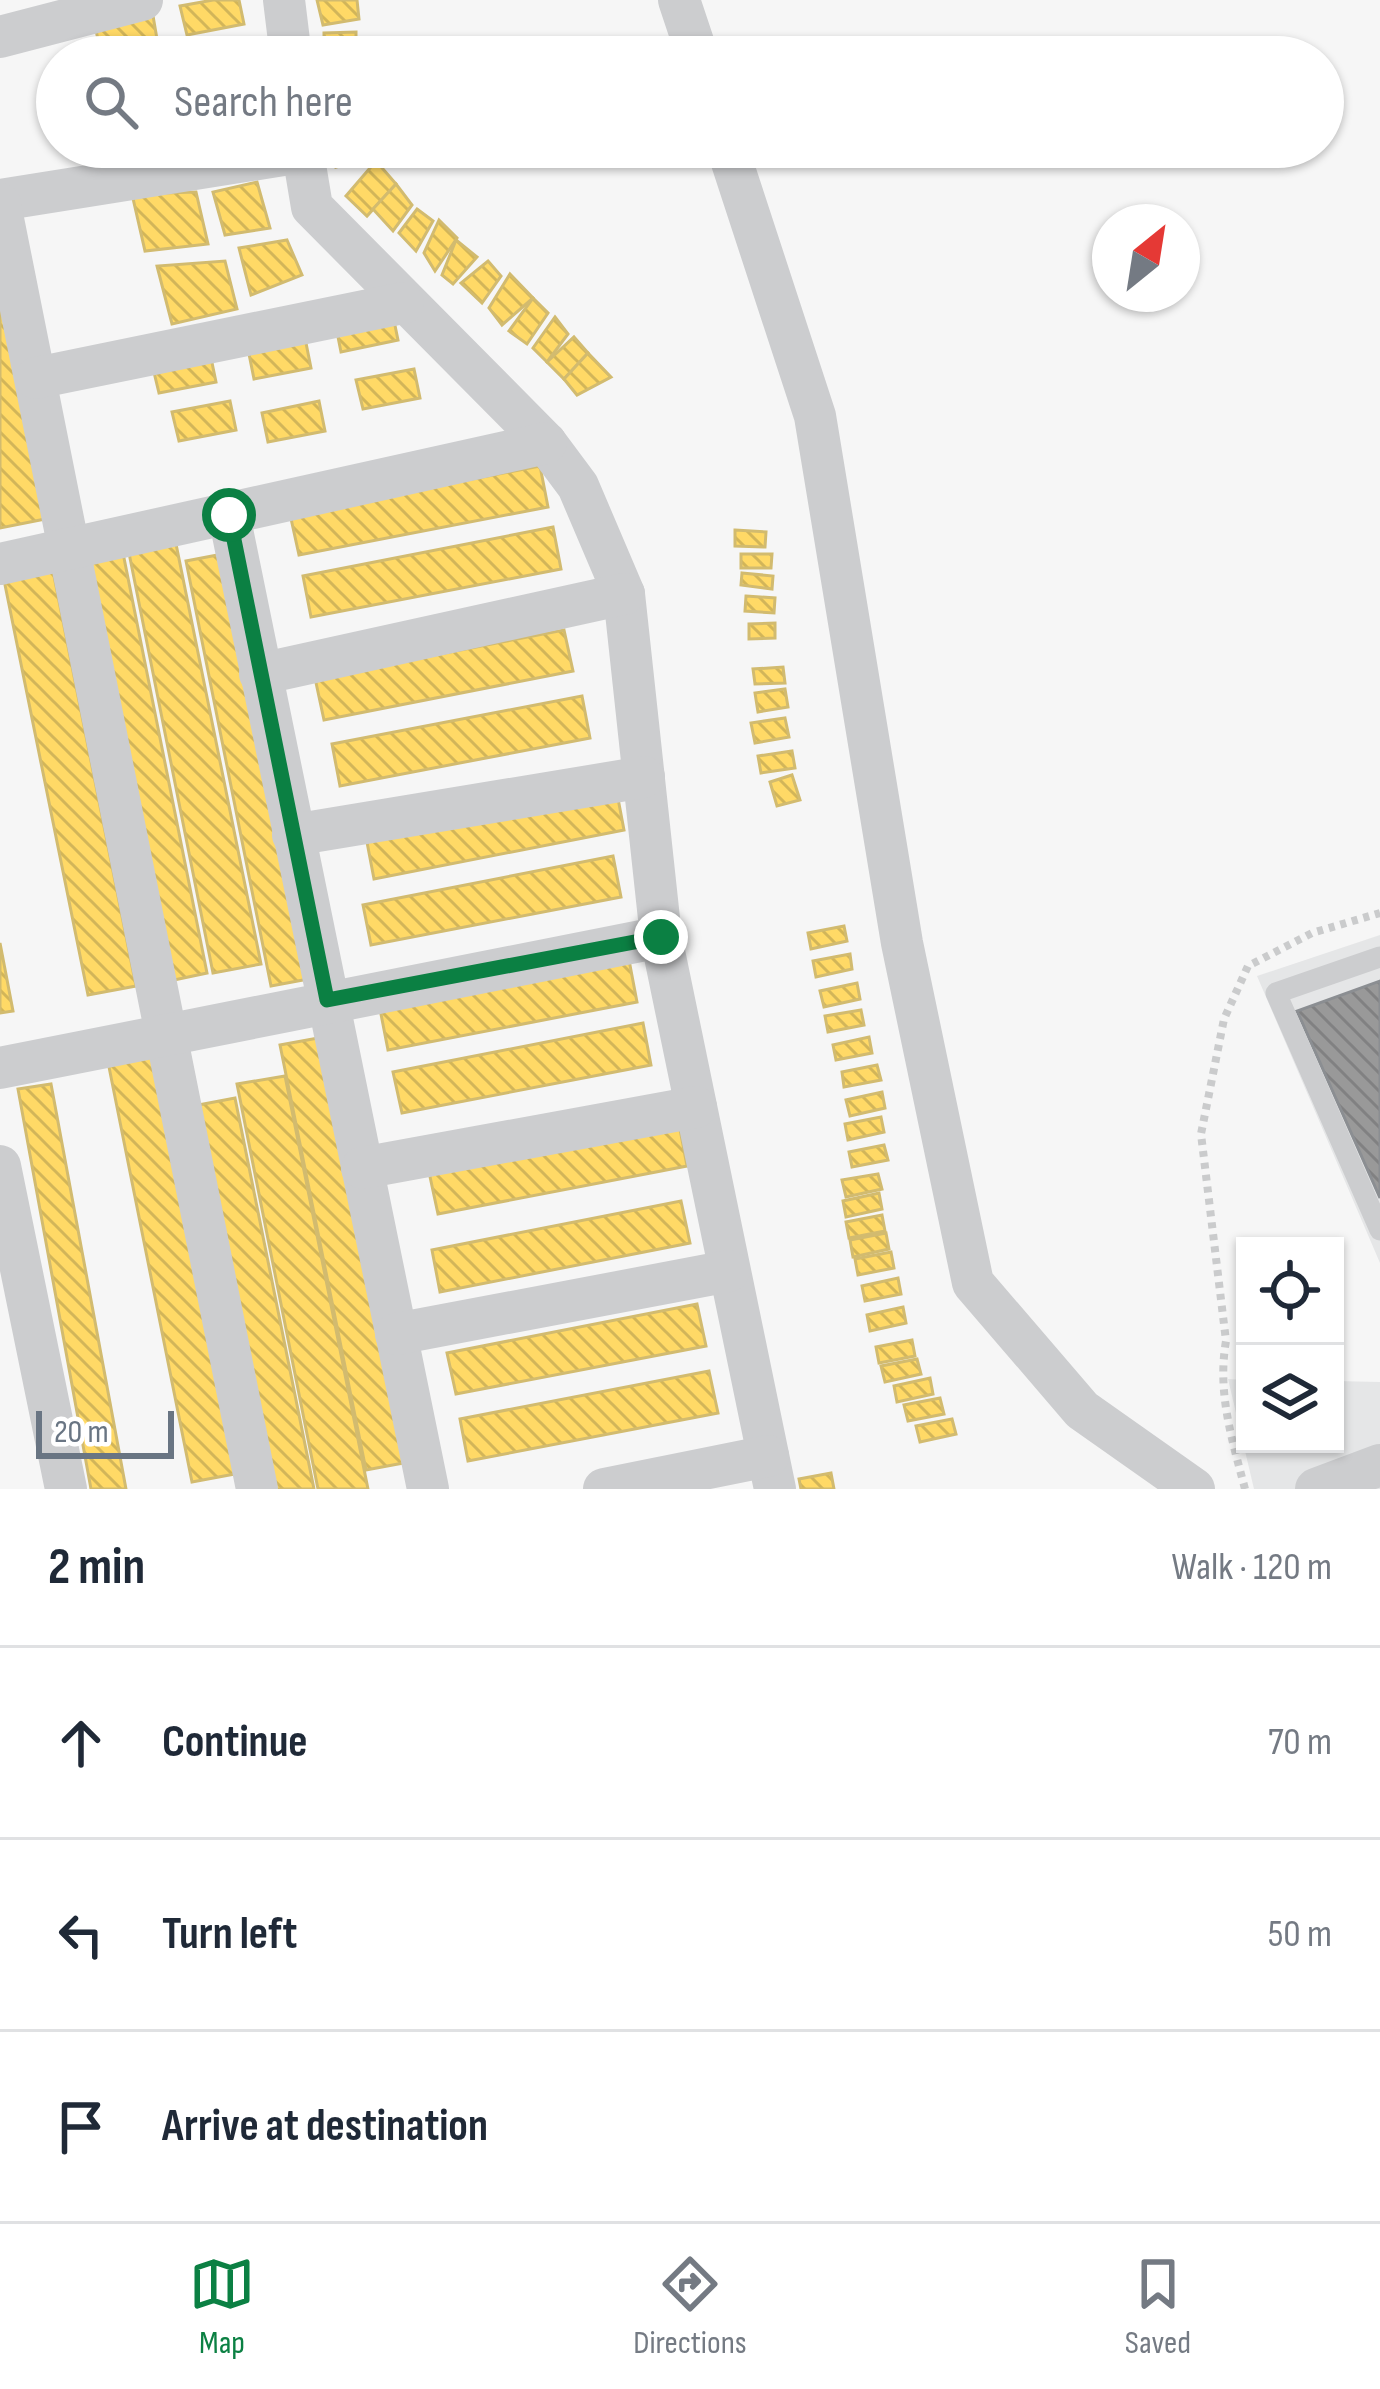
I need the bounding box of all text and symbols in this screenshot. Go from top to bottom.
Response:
search box [36,36,1344,168]
icon: search [78,69,144,135]
text: Search here [174,75,353,130]
north arrow [1092,204,1200,312]
route start [202,488,256,542]
route end [634,910,688,964]
map controls [1236,1237,1344,1453]
button: locate [1236,1237,1344,1345]
button: layers [1236,1345,1344,1453]
scale bar [36,1405,174,1458]
text: 20 m [54,1412,109,1452]
text: 2 min [48,1537,145,1598]
text: Walk · 120 m [1172,1544,1332,1591]
icon: ahead [48,1710,114,1776]
text: Continue [162,1715,308,1770]
text: 70 m [1268,1719,1332,1766]
icon: left [48,1902,114,1968]
text: Turn left [162,1907,297,1962]
text: 50 m [1268,1911,1332,1958]
icon: arrive [48,2094,114,2160]
text: Arrive at destination [162,2099,488,2154]
tab: Map [189,2251,255,2363]
tab: Directions [633,2251,747,2363]
tab: Saved [1125,2251,1191,2363]

